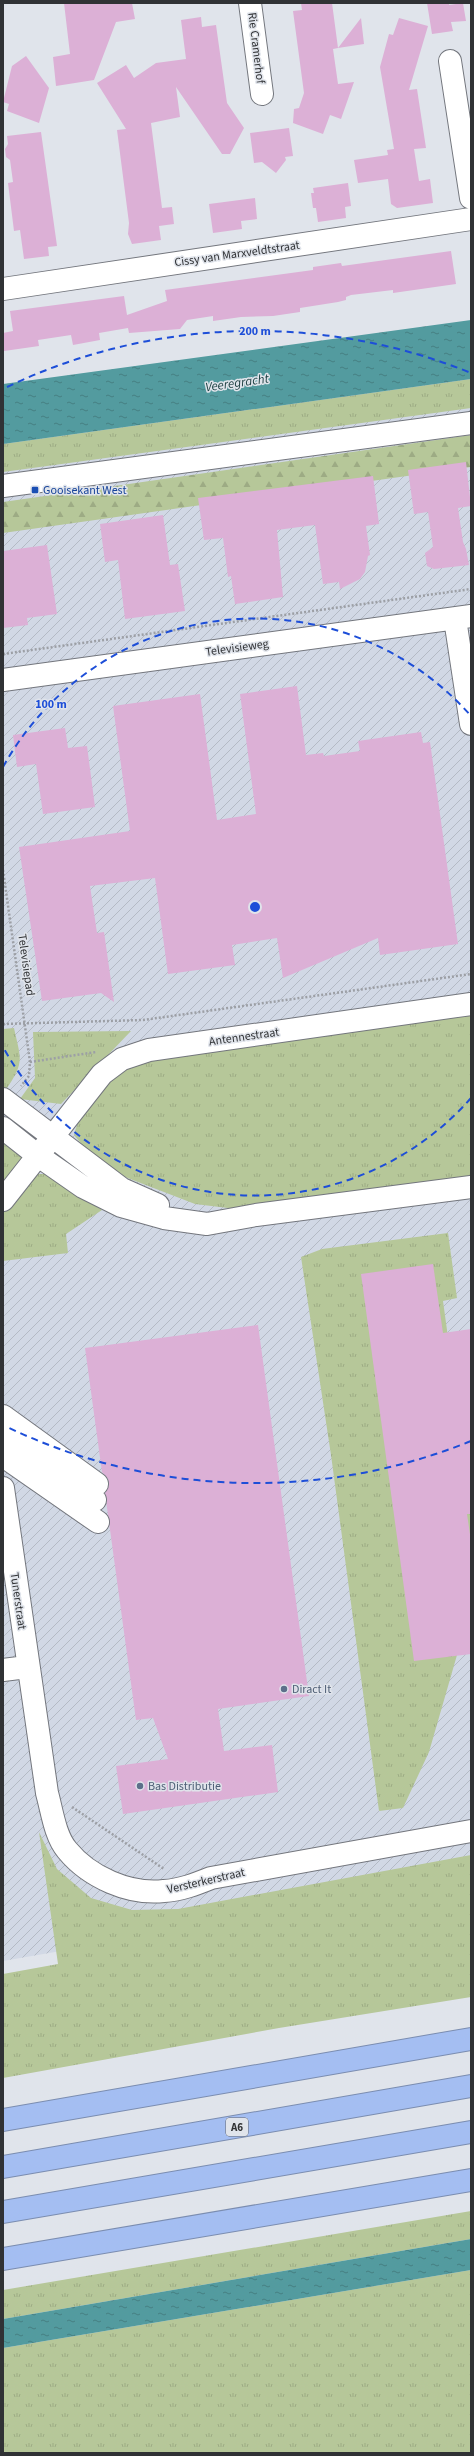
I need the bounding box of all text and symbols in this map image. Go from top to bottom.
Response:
street label: Rie Cramerhof [243,11,269,85]
street label: Cissy van Marxveldtstraat [173,237,301,271]
text: 200 m [239,323,271,340]
water label: Veeregracht [204,370,271,396]
place label: Gooisekant West [43,482,126,499]
marker: Gooisekant West [30,485,40,495]
street label: Televisieweg [204,635,270,661]
text: 100 m [35,696,67,713]
centre of rings [248,900,262,914]
street label: Televisiepad [13,933,39,997]
street label: Antennestraat [208,1024,280,1050]
street label: Tunerstraat [6,1571,30,1631]
place label: Diract It [292,1681,331,1698]
marker: Diract It [279,1684,289,1694]
place label: Bas Distributie [148,1778,221,1795]
marker: Bas Distributie [135,1781,145,1791]
street label: Versterkerstraat [165,1864,247,1898]
road number: A6 [226,2118,248,2136]

